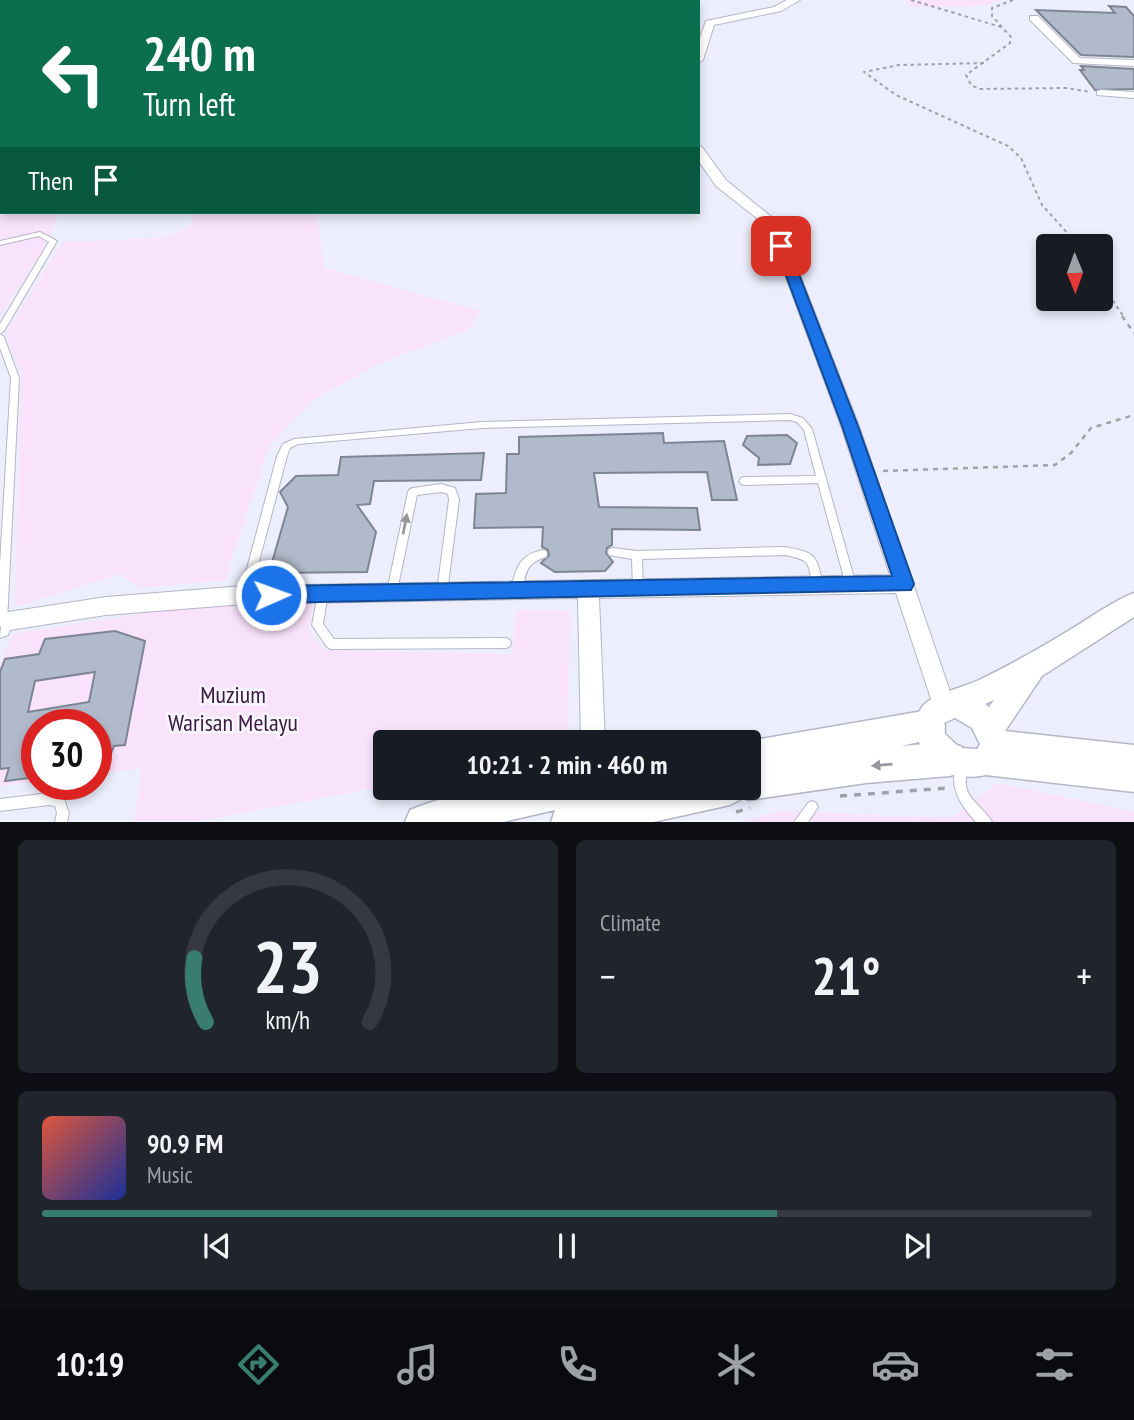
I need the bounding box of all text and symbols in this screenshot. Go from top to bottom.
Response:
text: 240 m [143,21,256,85]
icon: left [28,28,119,119]
text: Turn left [143,83,235,125]
icon: arrive [87,161,125,199]
text: Then [28,164,73,197]
pin [751,216,811,276]
icon: arrive [762,227,800,265]
north arrow [1036,234,1113,312]
map controls [1036,234,1113,311]
one-way arrow [400,513,411,535]
position arrow [234,558,308,632]
park label: Muzium Warisan Melayu [168,679,298,738]
speed limit sign: 30 [21,709,112,800]
text: 10:21 · 2 min · 460 m [467,748,667,781]
one-way arrow [871,760,893,771]
text: Climate [600,908,661,937]
text: 23 [253,919,323,1013]
text: 21° [812,942,880,1009]
text: − [600,951,616,1000]
text: + [1076,951,1092,1000]
text: km/h [266,1004,310,1036]
text: 90.9 FM [147,1127,223,1160]
text: Music [147,1160,193,1189]
icon: previous [198,1227,236,1265]
icon: pause [548,1227,586,1265]
icon: next [898,1227,936,1265]
icon: directions [234,1340,283,1389]
icon: music [393,1340,442,1389]
icon: phone [553,1340,602,1389]
icon: climate [712,1340,761,1389]
icon: car [871,1340,920,1389]
icon: filters [1030,1340,1079,1389]
text: 10:19 [55,1343,124,1385]

